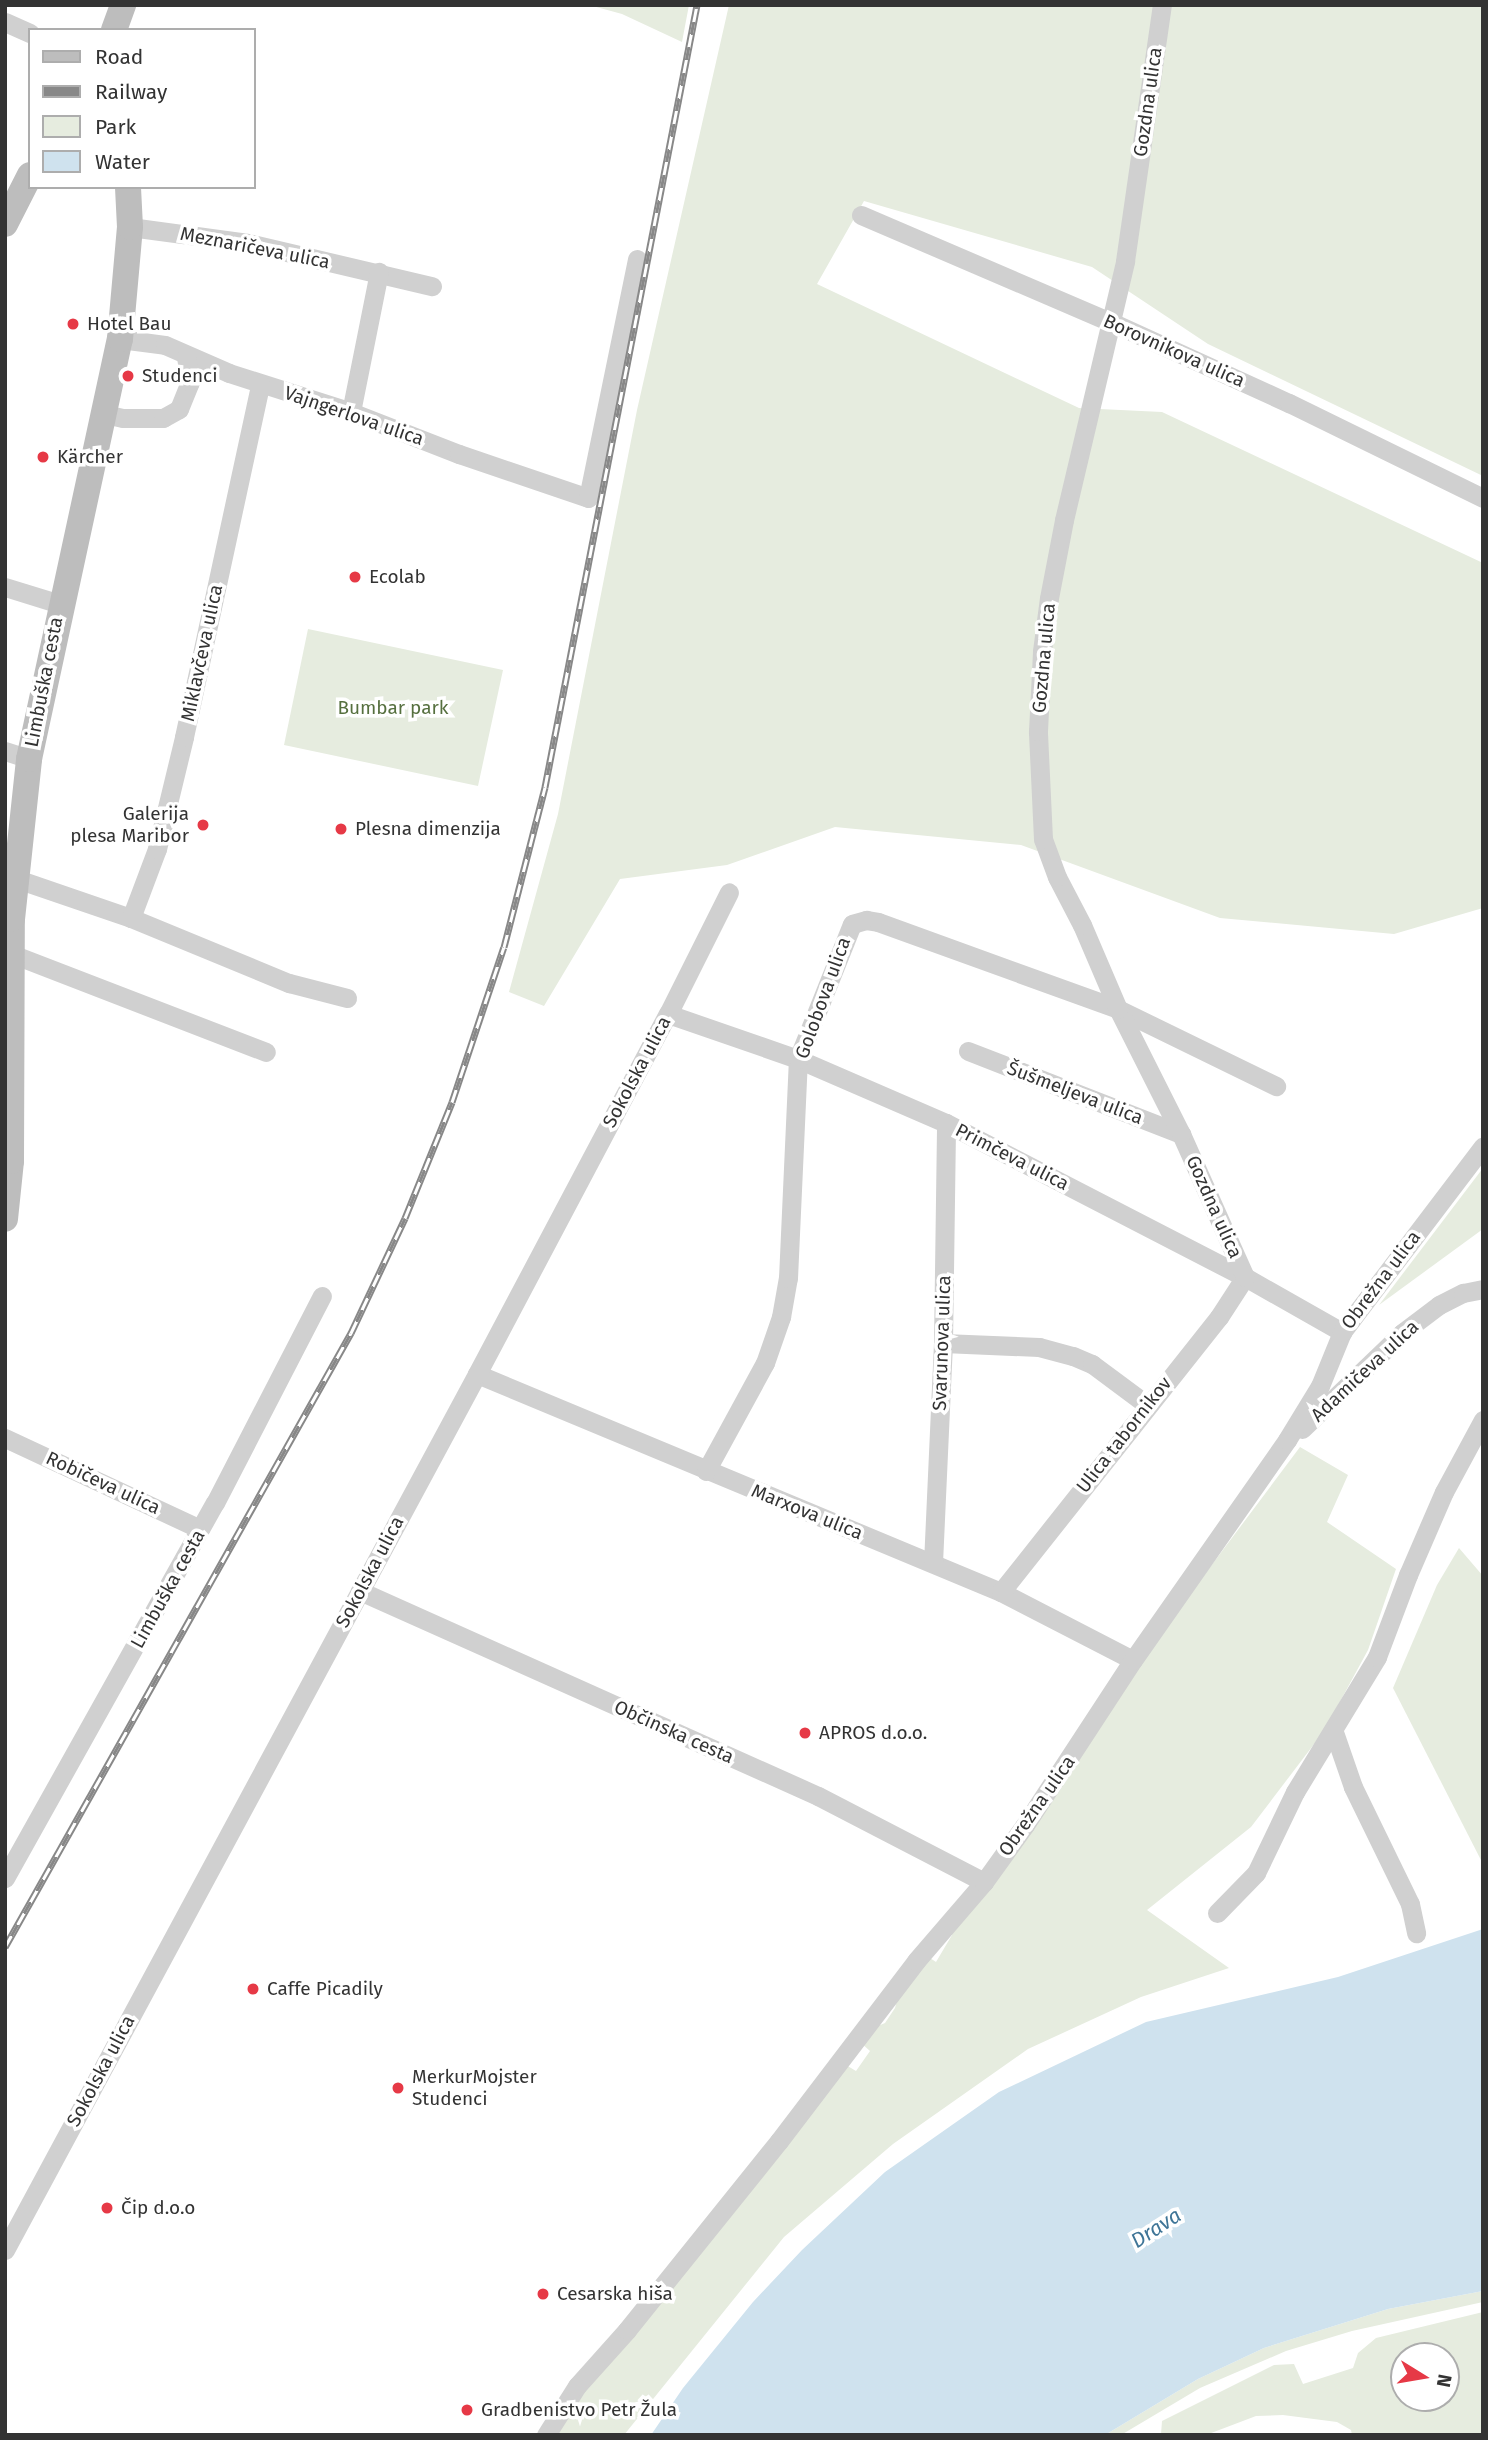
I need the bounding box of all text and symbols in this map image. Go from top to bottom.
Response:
legend [28,28,256,189]
text: Road [95,44,143,70]
street label: Gozdna ulica [1129,46,1167,158]
text: Railway [95,79,167,105]
text: Park [95,114,136,140]
text: Water [95,149,150,175]
street label: Meznaričeva ulica [178,222,332,274]
street label: Borovnikova ulica [1100,310,1248,392]
place label: Hotel Bau [87,313,171,335]
marker: Hotel Bau [65,316,81,332]
place label: Studenci [142,365,218,387]
marker: Studenci [120,368,136,384]
street label: Vajngerlova ulica [281,381,427,451]
place label: Kärcher [57,446,123,468]
marker: Kärcher [35,449,51,465]
place label: Ecolab [369,566,426,588]
marker: Ecolab [347,569,363,585]
street label: Miklavčeva ulica [176,583,228,723]
street label: Gozdna ulica [1028,602,1060,714]
street label: Limbuška cesta [20,615,68,749]
park label: Bumbar park [337,697,449,719]
place label: Galerija plesa Maribor [70,803,189,847]
marker: Galerija plesa Maribor [195,817,211,833]
place label: Plesna dimenzija [355,818,501,840]
marker: Plesna dimenzija [333,821,349,837]
street label: Golobova ulica [790,934,856,1062]
street label: Sokolska ulica [598,1013,676,1131]
street label: Šušmeljeva ulica [1004,1057,1146,1129]
street label: Primčeva ulica [951,1119,1073,1195]
street label: Gozdna ulica [1181,1152,1247,1262]
street label: Obrežna ulica [1337,1226,1425,1334]
street label: Svarunova ulica [928,1275,956,1411]
street label: Adamičeva ulica [1306,1315,1424,1427]
street label: Ulica tabornikov [1072,1372,1176,1498]
street label: Robičeva ulica [42,1447,164,1519]
street label: Marxova ulica [748,1479,866,1545]
street label: Sokolska ulica [331,1513,409,1631]
street label: Limbuška cesta [126,1526,210,1652]
street label: Občinska cesta [611,1695,737,1769]
place label: APROS d.o.o. [819,1722,927,1744]
marker: APROS d.o.o. [797,1725,813,1741]
street label: Obrežna ulica [994,1751,1080,1861]
place label: Caffe Picadily [267,1978,383,2000]
marker: Caffe Picadily [245,1981,261,1997]
street label: Sokolska ulica [62,2012,140,2130]
place label: MerkurMojster Studenci [412,2066,537,2110]
marker: MerkurMojster Studenci [390,2080,406,2096]
place label: Čip d.o.o [121,2197,195,2219]
marker: Čip d.o.o [99,2200,115,2216]
water label: Drava [1126,2203,1186,2253]
place label: Cesarska hiša [557,2283,673,2305]
marker: Cesarska hiša [535,2286,551,2302]
north arrow [1390,2342,1460,2412]
text: N [1432,2372,1457,2389]
place label: Gradbenistvo Petr Žula [481,2399,677,2421]
marker: Gradbenistvo Petr Žula [459,2402,475,2418]

